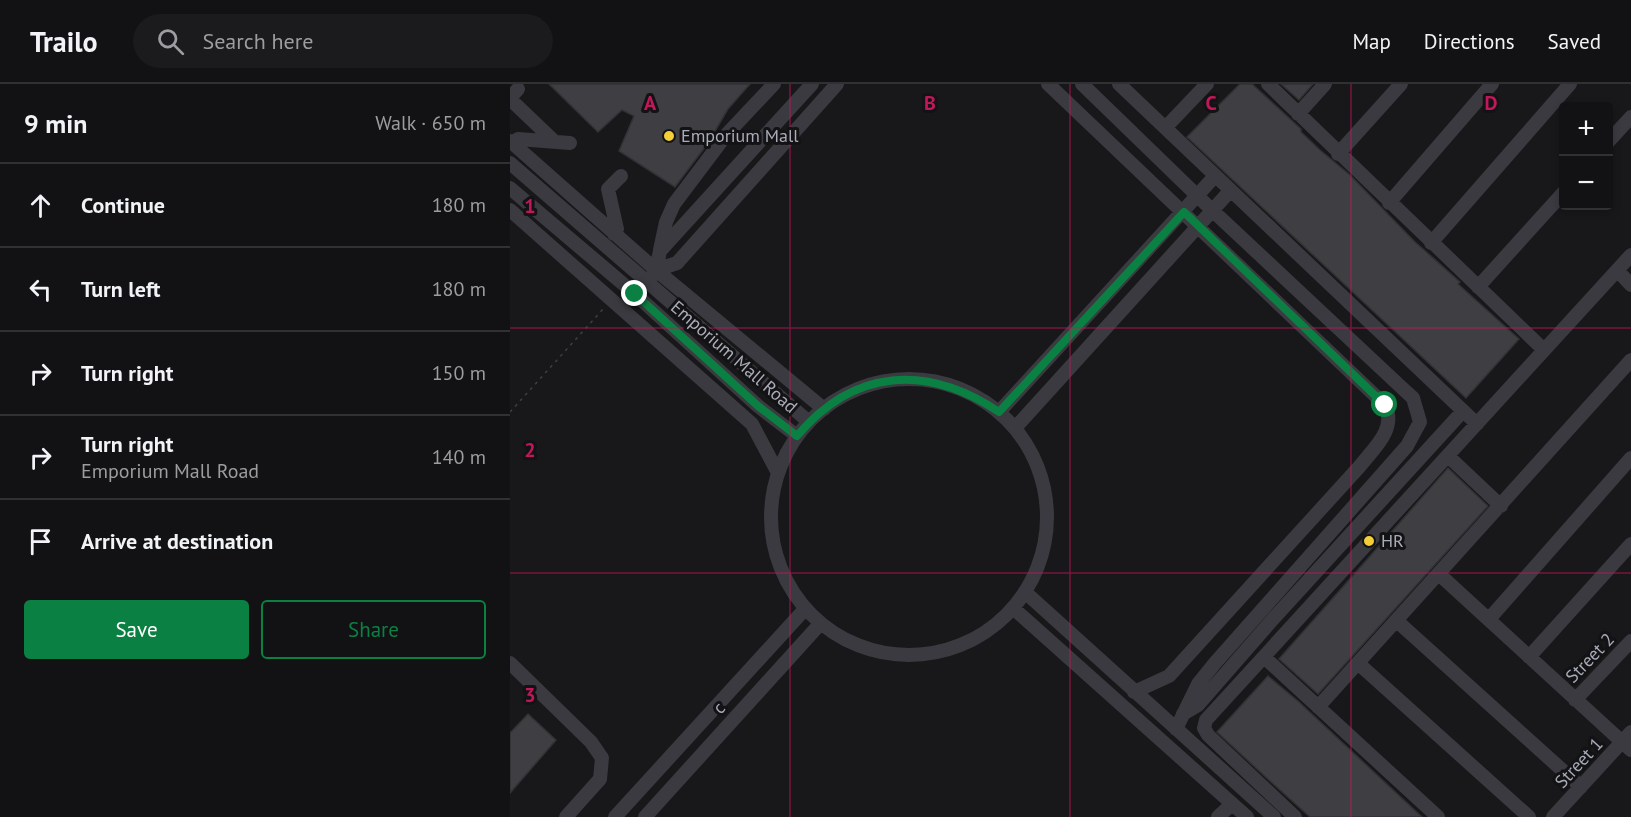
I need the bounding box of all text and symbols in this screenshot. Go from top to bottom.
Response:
search box [133,14,553,68]
text: Trailo [30,23,97,60]
icon: search [154,25,187,58]
text: Search here [202,27,313,55]
text: Map [1352,28,1391,55]
text: Directions [1424,28,1515,55]
text: Saved [1548,28,1601,55]
text: A [644,90,657,116]
text: B [924,90,936,116]
text: C [1205,90,1217,116]
text: D [1485,90,1498,116]
map controls [1559,102,1613,210]
button: + [1559,102,1613,156]
text: 9 min [24,107,87,140]
text: Walk · 650 m [375,110,486,136]
place label: Emporium Mall [681,124,799,147]
marker: Emporium Mall [662,129,676,143]
button: − [1559,156,1613,210]
icon: ahead [24,189,57,222]
text: Continue [81,191,165,219]
text: 180 m [432,192,486,218]
text: 1 [524,193,536,219]
icon: left [24,273,57,306]
text: Turn left [81,275,161,303]
text: 180 m [432,276,486,302]
route end [621,280,647,306]
street label: Emporium Mall Road [666,295,802,418]
icon: right [24,357,57,390]
text: Turn right [81,359,173,387]
text: 150 m [432,360,486,386]
route start [1371,391,1397,417]
text: Turn right [81,430,173,458]
text: 2 [524,437,536,463]
icon: right [24,441,57,474]
text: 140 m [432,444,486,470]
text: Emporium Mall Road [81,458,259,484]
icon: arrive [24,525,57,558]
text: Arrive at destination [81,527,273,555]
place label: HR [1381,529,1404,552]
marker: HR [1362,534,1376,548]
button: Save [24,600,249,659]
button: Share [261,600,486,659]
street label: Street 2 [1560,628,1619,687]
text: 3 [524,682,536,708]
street label: c [707,697,730,718]
street label: Street 1 [1550,733,1608,793]

